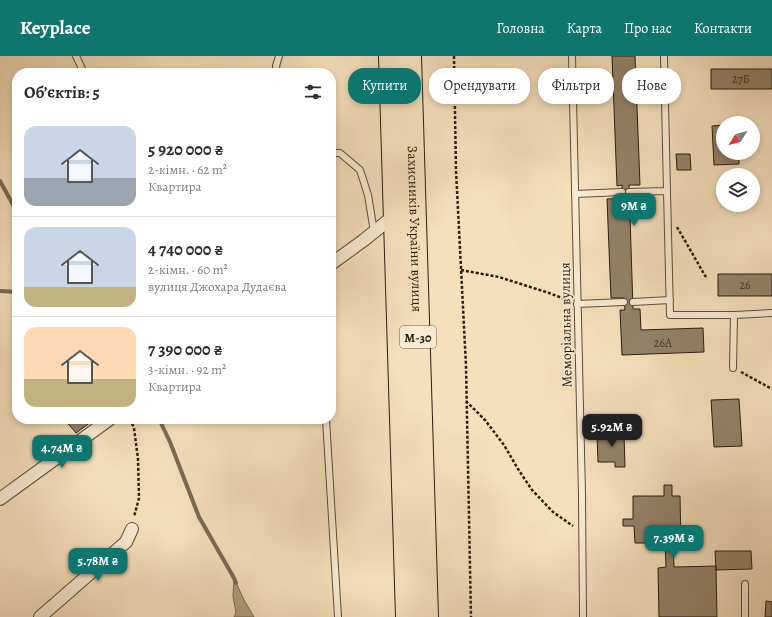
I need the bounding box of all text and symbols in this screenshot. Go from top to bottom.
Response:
text: Keyplace [20,15,90,41]
text: Головна [496,19,545,38]
text: Карта [567,19,602,38]
text: Про нас [624,19,672,38]
text: Контакти [694,19,752,38]
chip: Купити [348,68,421,104]
chip: Орендувати [429,68,530,104]
chip: Фільтри [538,68,614,104]
chip: Нове [622,68,681,104]
house number: 27Б [732,71,750,87]
text: Об’єктів: 5 [24,81,100,104]
icon: filters [302,81,324,103]
north arrow [716,116,760,160]
map controls [716,116,760,212]
text: 5 920 000 ₴ [148,138,224,161]
icon: home [56,142,104,190]
street label: Захисників України вулиця [403,145,427,313]
text: 2-кімн. · 62 m² [148,161,227,178]
button: layers [716,168,760,212]
text: Квартира [148,178,202,195]
pin: 9M ₴ [610,193,658,227]
text: 9M ₴ [621,197,647,214]
text: 4 740 000 ₴ [148,238,223,261]
icon: home [56,243,104,291]
text: 2-кімн. · 60 m² [148,261,228,278]
street label: Меморіальна вулиця [555,262,577,388]
house number: 26 [739,277,751,293]
text: вулиця Джохара Дудаєва [148,278,287,295]
road number: М-30 [400,326,436,348]
house number: 26А [654,335,673,351]
text: 7 390 000 ₴ [148,338,223,361]
icon: home [56,343,104,391]
text: 3-кімн. · 92 m² [148,361,226,378]
text: Квартира [148,378,202,395]
pin: 5.92M ₴ [575,414,649,448]
text: 5.92M ₴ [591,418,633,435]
pin: 4.74M ₴ [25,435,99,469]
text: 4.74M ₴ [41,439,83,456]
pin: 7.39M ₴ [637,525,711,559]
text: 7.39M ₴ [654,529,694,546]
pin: 5.78M ₴ [61,548,135,582]
text: 5.78M ₴ [77,552,119,569]

